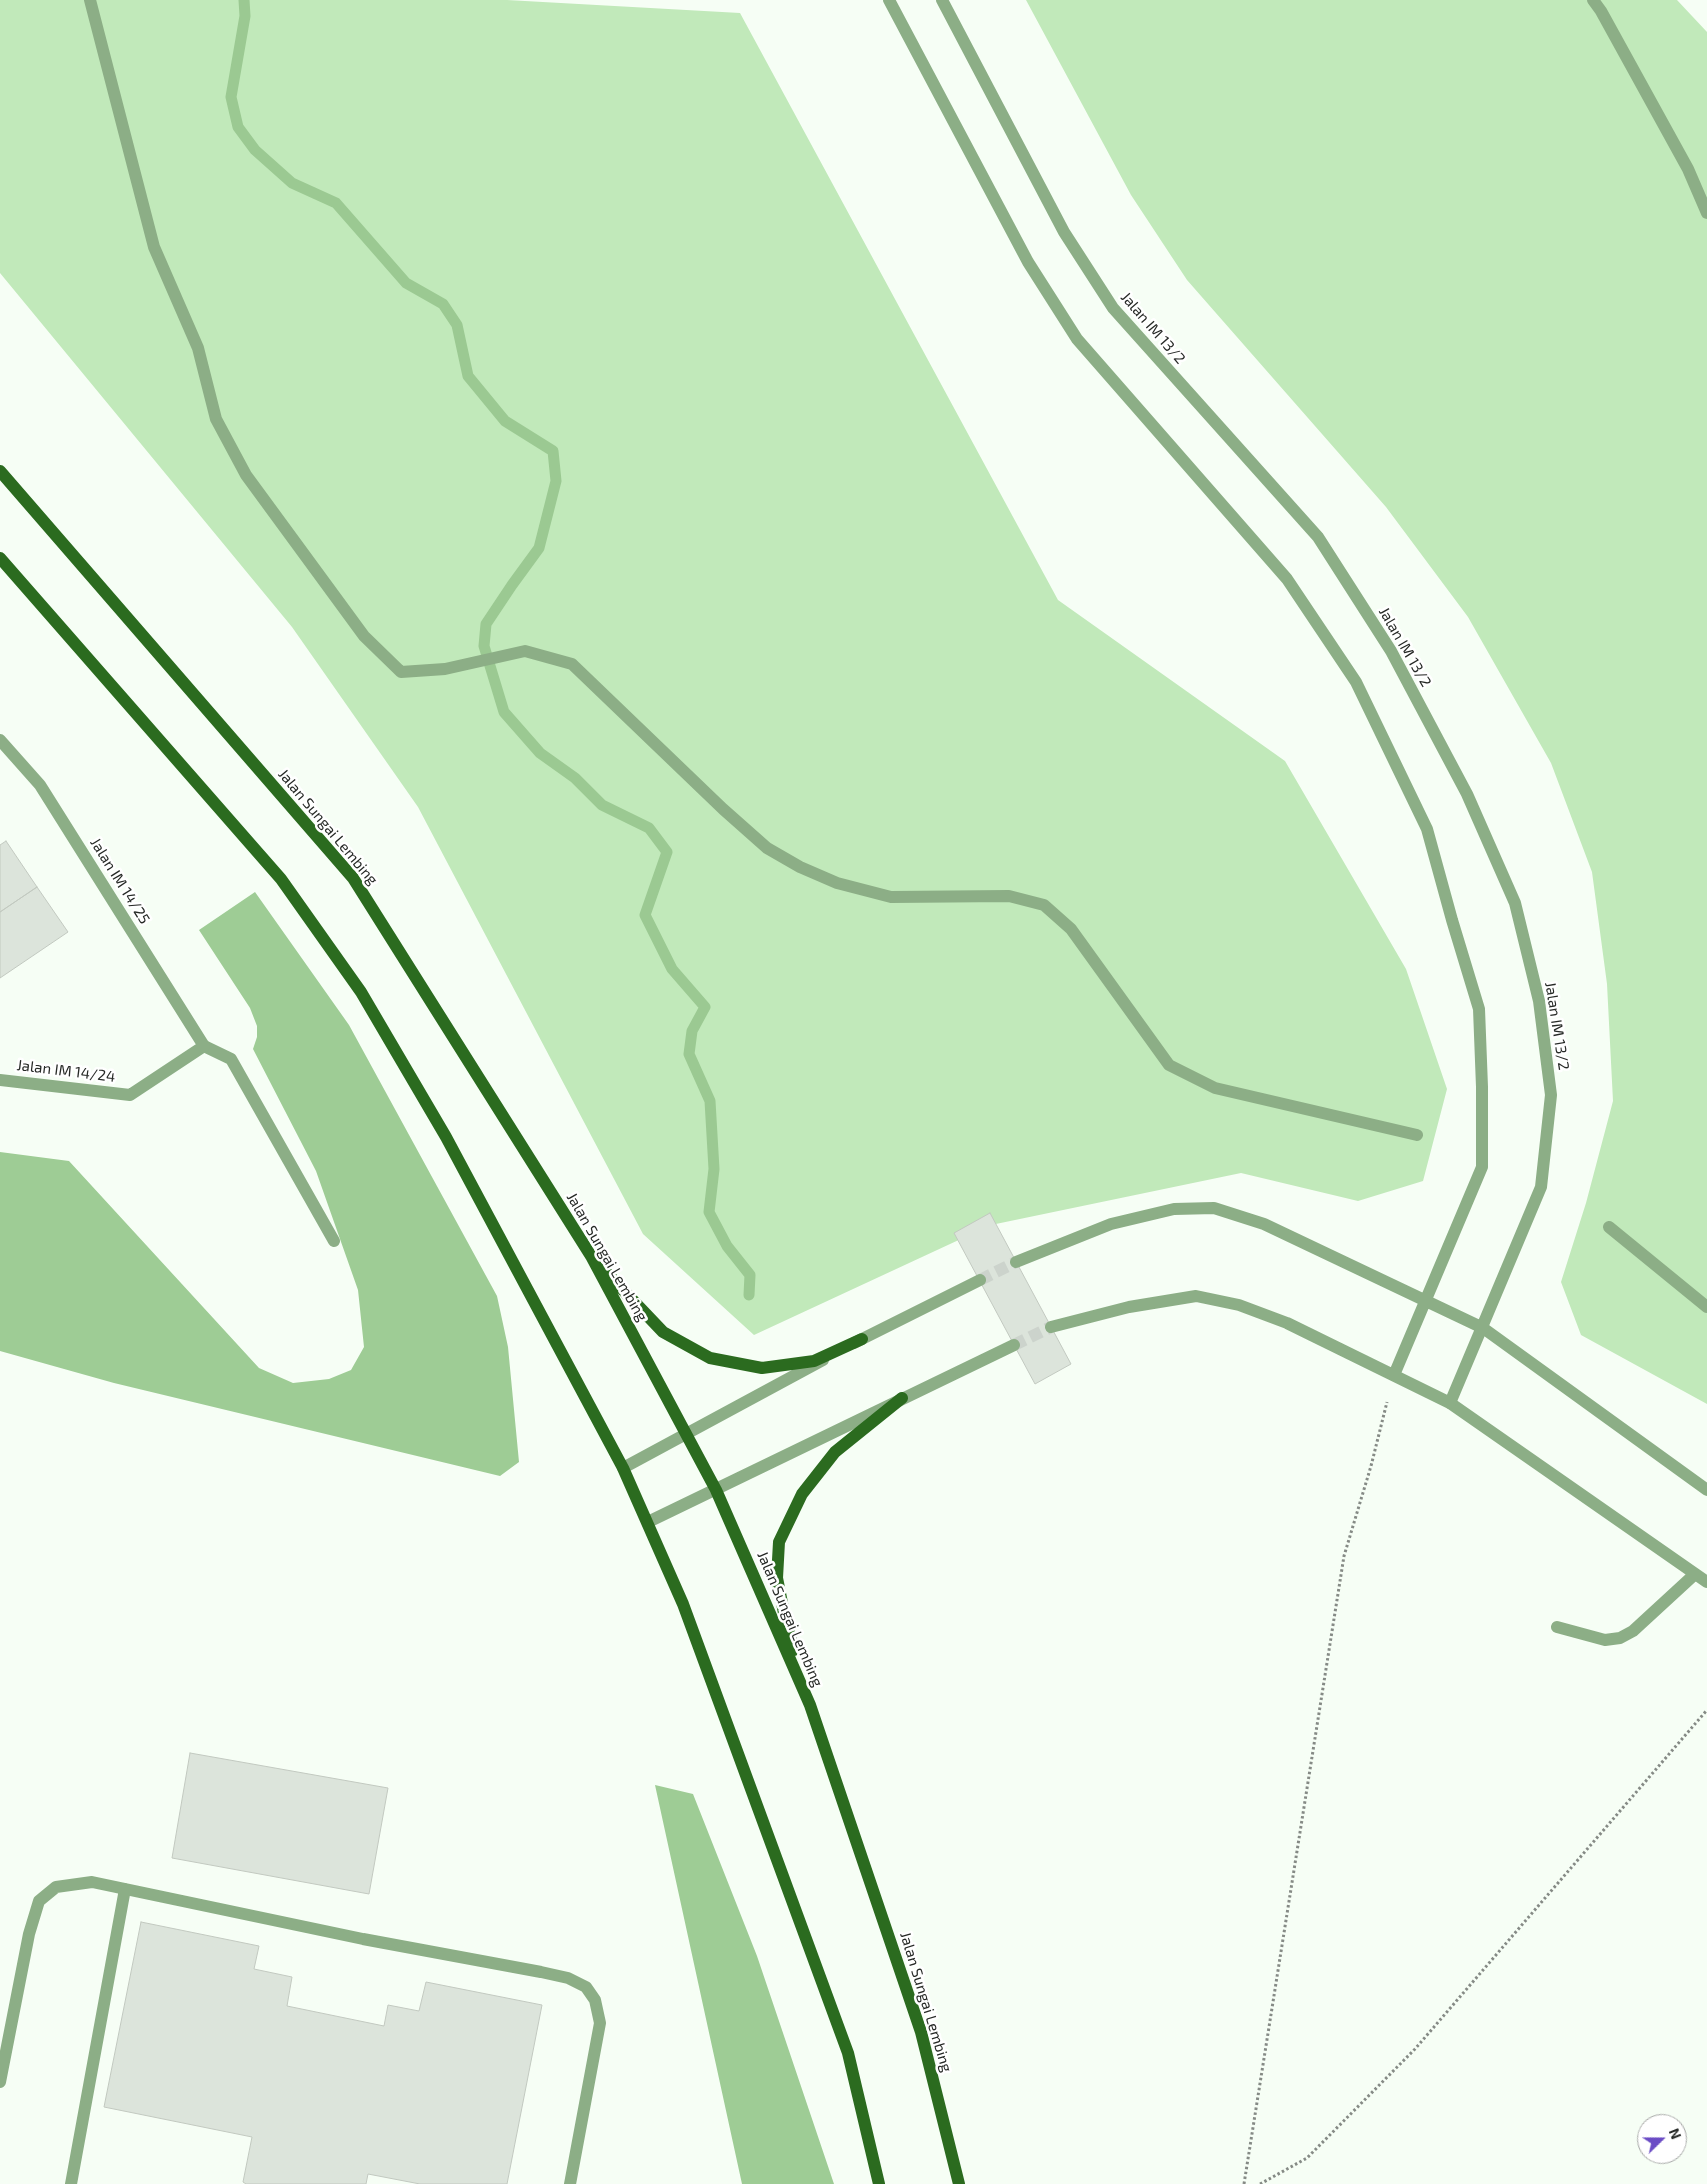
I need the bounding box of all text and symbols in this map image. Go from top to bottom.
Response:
street label: Jalan IM 13/2 [1117,289,1189,367]
street label: Jalan IM 13/2 [1375,604,1435,690]
street label: Jalan Sungai Lembing [274,765,382,889]
street label: Jalan IM 14/25 [86,835,154,927]
street label: Jalan IM 13/2 [1541,981,1573,1071]
street label: Jalan IM 14/24 [16,1056,116,1086]
street label: Jalan Sungai Lembing [563,1189,651,1325]
street label: Jalan Sungai Lembing [753,1548,827,1690]
street label: Jalan Sungai Lembing [896,1930,956,2074]
north arrow [1637,2114,1687,2164]
text: N [1666,2126,1685,2141]

